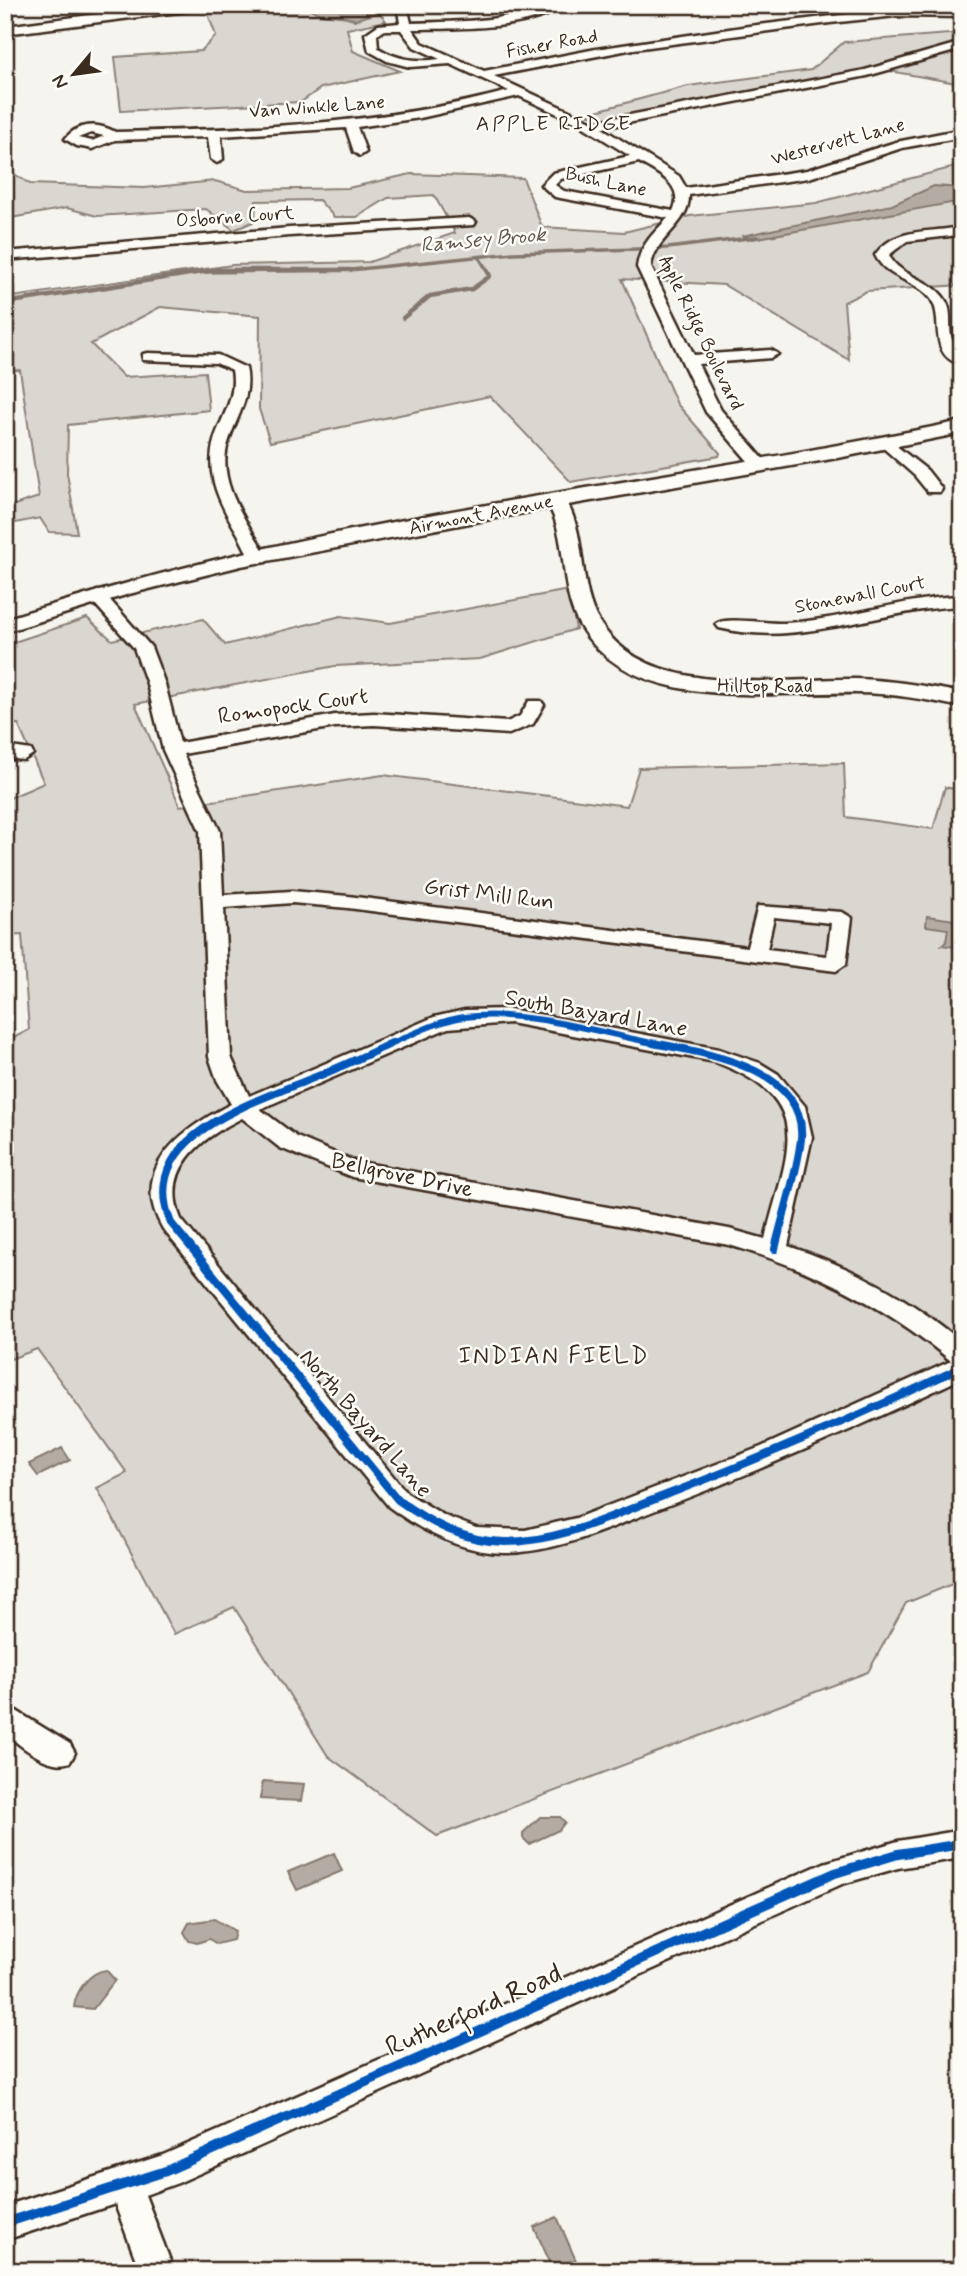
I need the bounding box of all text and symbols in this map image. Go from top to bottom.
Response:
street label: Fisher Road [504,24,600,64]
north arrow [38,38,108,108]
text: N [46,70,74,93]
street label: Van Winkle Lane [248,90,386,124]
district label: APPLE RIDGE [476,110,632,138]
street label: Westervelt Lane [768,112,908,172]
street label: Bush Lane [563,161,649,203]
street label: Osborne Court [175,200,295,234]
water label: Ramsey Brook [419,220,548,259]
street label: Apple Ridge Boulevard [650,252,749,416]
street label: Airmont Avenue [407,489,555,541]
street label: Stonewall Court [793,570,927,620]
street label: Hilltop Road [717,674,813,699]
street label: Romopock Court [216,682,370,732]
street label: Grist Mill Run [422,872,556,918]
street label: South Bayard Lane [502,983,690,1045]
street label: Bellgrove Drive [328,1146,476,1206]
district label: INDIAN FIELD [458,1341,650,1372]
street label: North Bayard Lane [292,1343,438,1505]
street label: Rutherford Road [380,1956,569,2068]

